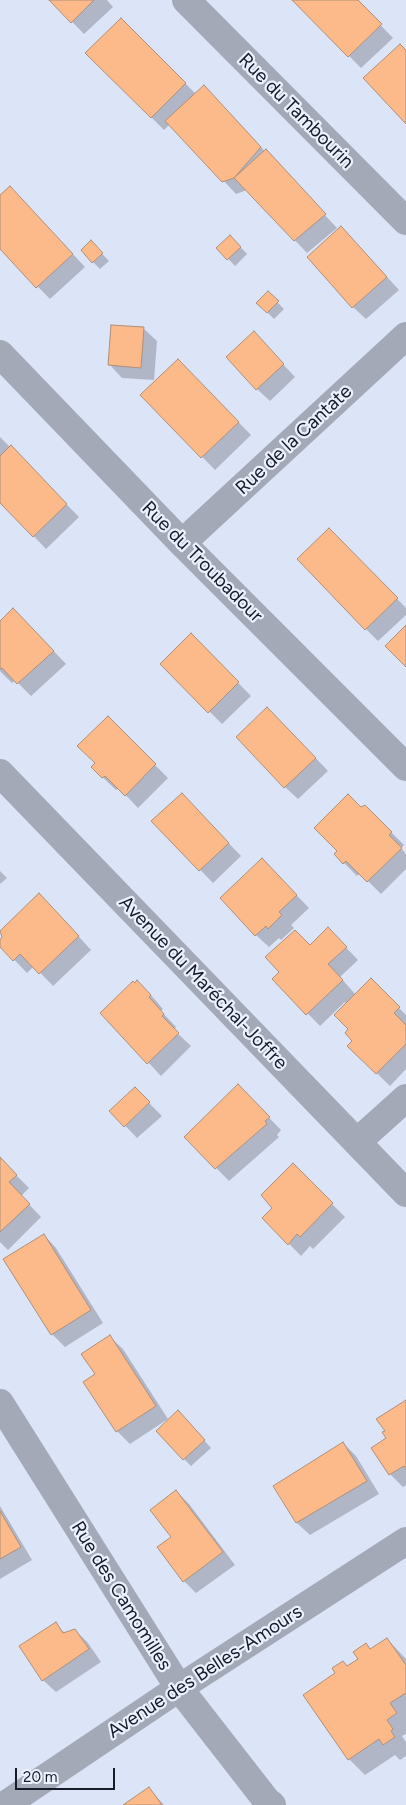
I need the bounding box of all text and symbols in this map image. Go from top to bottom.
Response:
street label: Rue du Tambourin [234,49,358,173]
street label: Rue de la Cantate [231,380,357,500]
street label: Rue du Troubadour [137,497,267,627]
street label: Avenue du Maréchal-Joffre [114,892,292,1074]
street label: Rue des Camomilles [66,1517,176,1675]
street label: Avenue des Belles-Amours [103,1601,307,1743]
scale bar [18,1758,118,1790]
text: 20 m [23,1768,57,1786]

